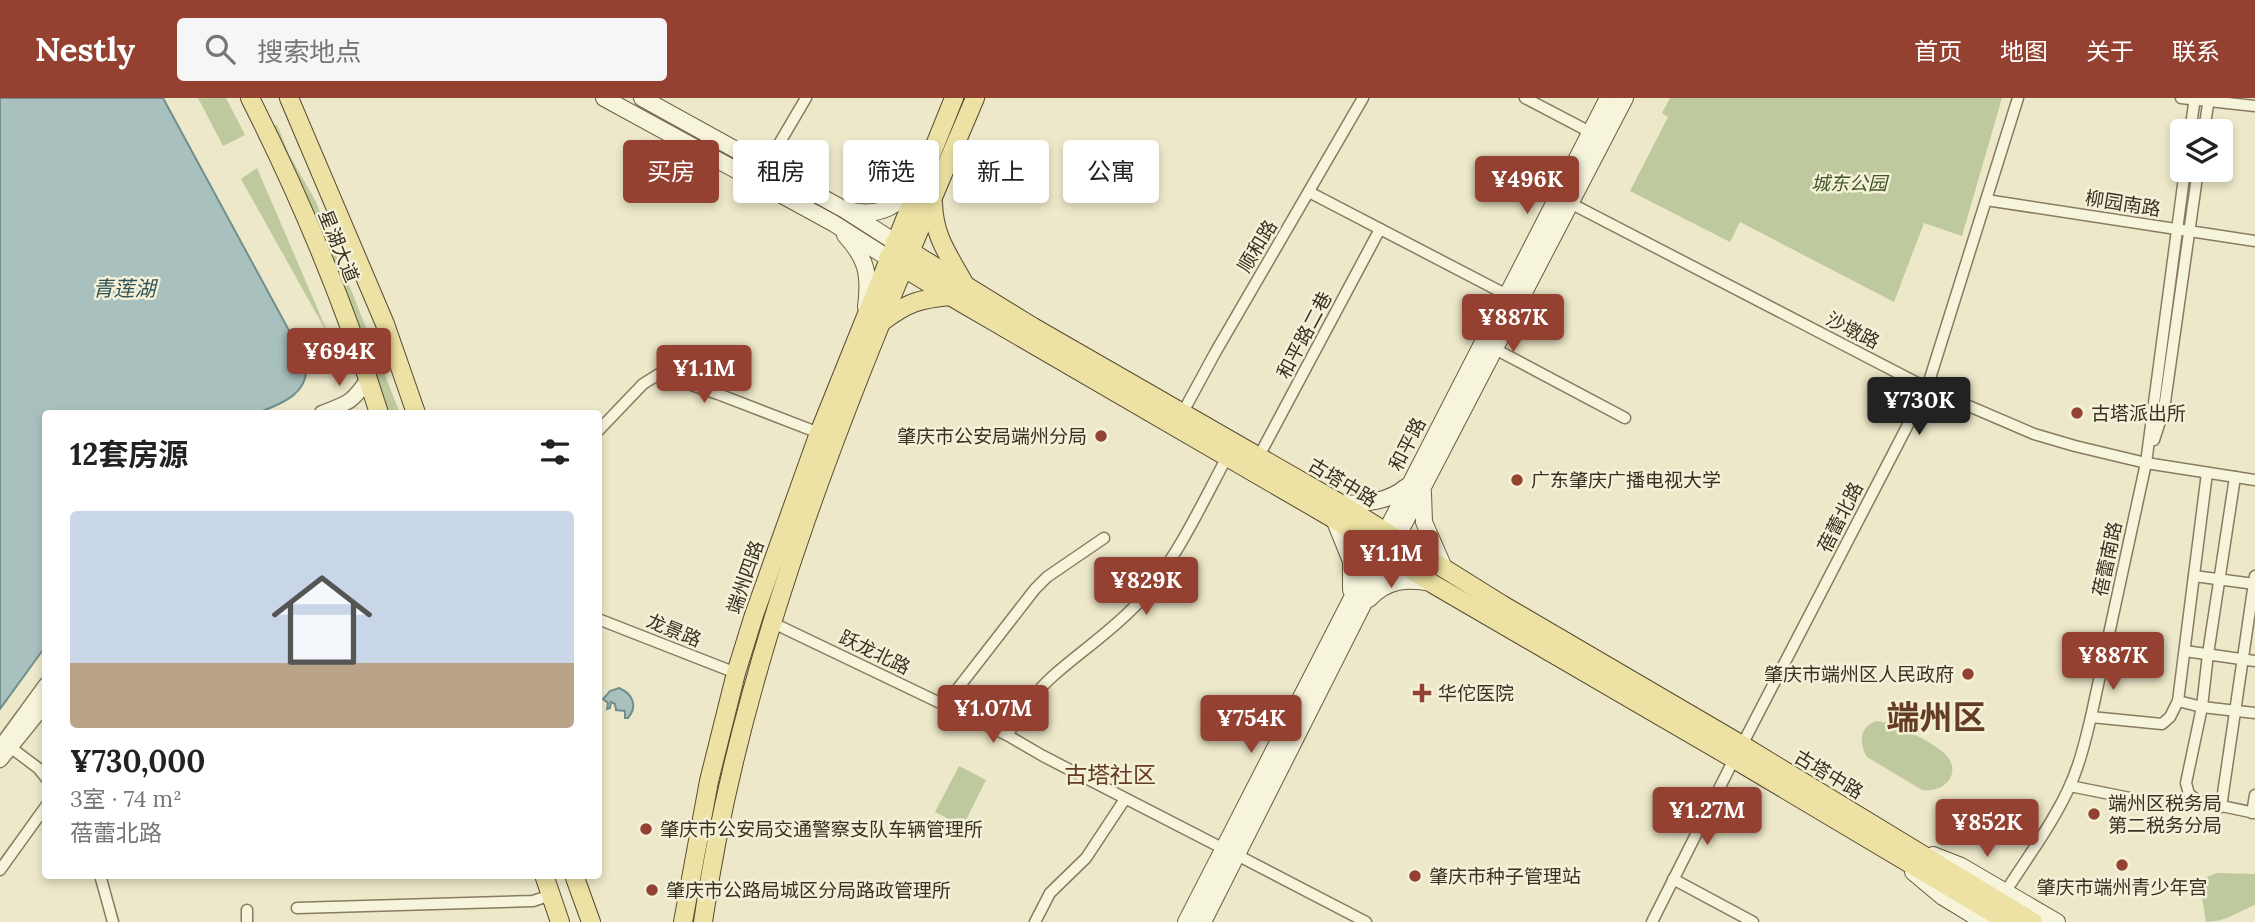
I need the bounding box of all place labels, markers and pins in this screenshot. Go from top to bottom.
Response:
pin: ¥496K [1478,156,1576,216]
pin: ¥887K [1464,294,1562,354]
pin: ¥694K [290,328,388,388]
pin: ¥1.1M [655,345,753,405]
pin: ¥730K [1870,378,1968,437]
place label: 古塔派出所 [2091,401,2186,425]
marker: 古塔派出所 [2069,405,2085,421]
place label: 肇庆市公安局端州分局 [897,424,1087,448]
marker: 肇庆市公安局端州分局 [1093,428,1109,444]
place label: 广东肇庆广播电视大学 [1531,468,1721,492]
marker: 广东肇庆广播电视大学 [1509,472,1525,488]
pin: ¥1.1M [1342,531,1440,590]
pin: ¥829K [1097,558,1195,617]
pin: ¥887K [2064,632,2162,692]
place label: 肇庆市端州区人民政府 [1764,662,1954,686]
marker: 肇庆市端州区人民政府 [1960,666,1976,682]
place label: 华佗医院 [1438,681,1514,705]
marker: 华佗医院 [1412,683,1432,703]
pin: ¥1.07M [936,686,1050,745]
pin: ¥754K [1202,696,1300,755]
pin: ¥1.27M [1650,788,1764,847]
place label: 端州区税务局 第二税务分局 [2108,791,2222,837]
pin: ¥852K [1938,800,2036,859]
marker: 端州区税务局 第二税务分局 [2086,806,2102,822]
place label: 肇庆市公安局交通警察支队车辆管理所 [660,817,983,841]
marker: 肇庆市公安局交通警察支队车辆管理所 [638,821,654,837]
marker: 肇庆市端州青少年宫 [2114,857,2130,873]
place label: 肇庆市种子管理站 [1429,864,1581,888]
marker: 肇庆市种子管理站 [1407,868,1423,884]
place label: 肇庆市端州青少年宫 [2036,875,2208,899]
place label: 肇庆市公路局城区分局路政管理所 [666,878,951,902]
marker: 肇庆市公路局城区分局路政管理所 [644,882,660,898]

